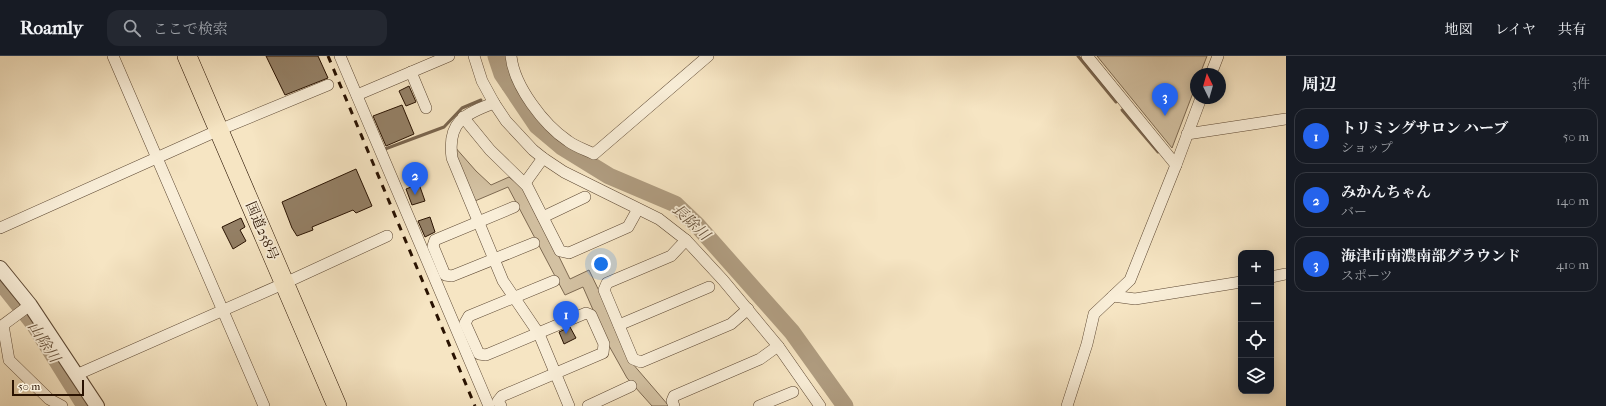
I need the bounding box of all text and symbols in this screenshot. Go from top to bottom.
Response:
search box [107,10,387,46]
text: Roamly [20,17,83,39]
icon: search [121,17,143,39]
text: ここで検索 [153,20,228,38]
text: 地図 [1445,21,1473,38]
text: レイヤ [1495,21,1536,38]
text: 共有 [1558,21,1586,38]
north arrow [1190,68,1226,104]
text: 周辺 [1302,74,1336,94]
text: 3件 [1572,76,1590,91]
pin: 3 [1152,83,1178,116]
text: トリミングサロン ハーブ [1341,119,1508,137]
text: 1 [1314,129,1318,144]
text: 50 m [1563,129,1589,144]
text: ショップ [1341,140,1393,155]
pin: 2 [402,162,428,195]
text: みかんちゃん [1341,183,1431,201]
text: 2 [1313,193,1319,208]
text: 140 m [1556,193,1589,208]
street label: 国道258号 [242,199,282,263]
water label: 長除川 [668,200,715,245]
text: バー [1341,204,1367,219]
text: 海津市南濃南部グラウンド [1341,247,1521,265]
map controls [1238,250,1274,394]
button: + [1238,250,1274,286]
your location [591,254,611,274]
text: 3 [1313,257,1319,272]
text: 410 m [1556,257,1589,272]
text: スポーツ [1341,268,1392,283]
button: − [1238,286,1274,322]
pin: 1 [553,301,579,334]
water label: 山除川 [24,318,65,367]
button: locate [1238,322,1274,358]
button: layers [1238,358,1274,394]
scale bar [12,378,84,397]
text: 50 m [18,380,40,393]

